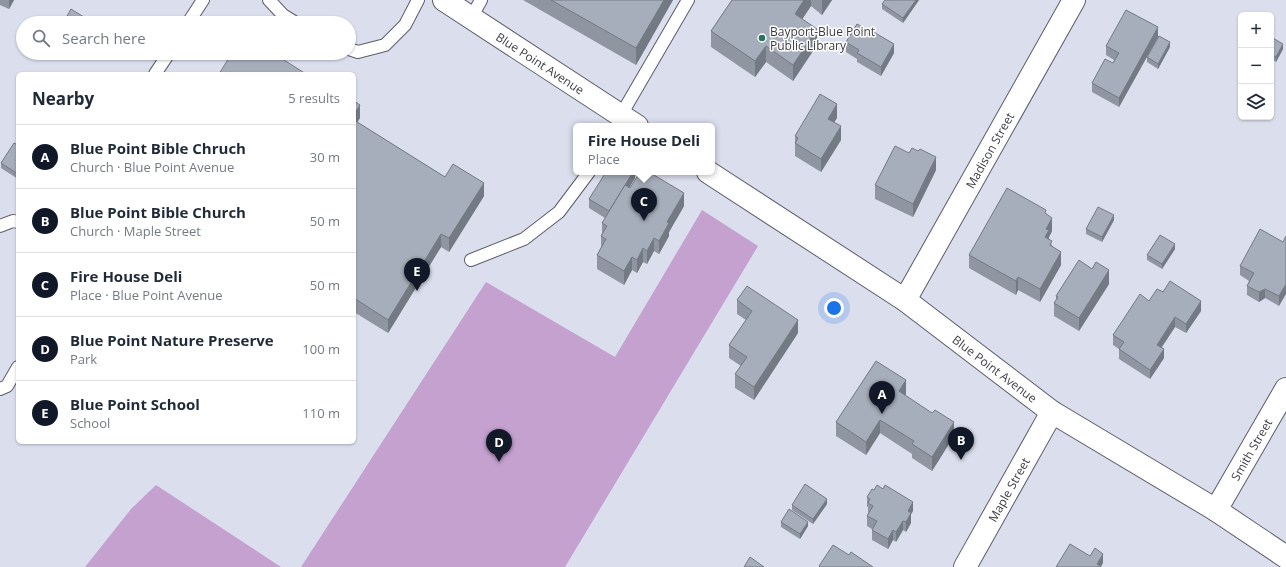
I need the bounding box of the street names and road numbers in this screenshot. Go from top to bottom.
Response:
street label: Blue Point Avenue [493,28,588,98]
street label: Madison Street [961,109,1018,191]
street label: Blue Point Avenue [949,331,1041,406]
street label: Smith Street [1226,415,1276,484]
street label: Maple Street [984,454,1033,525]

